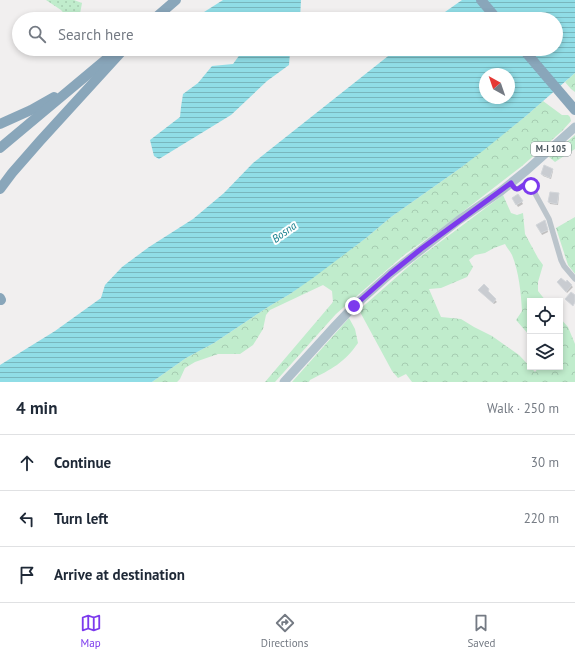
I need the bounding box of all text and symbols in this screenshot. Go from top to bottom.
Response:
search box [12,12,563,56]
icon: search [26,23,48,45]
text: Search here [58,25,134,44]
north arrow [479,68,515,104]
road number: M-I 105 [531,142,571,156]
route start [522,177,540,195]
water label: Bosna [269,218,300,246]
route end [345,297,363,315]
map controls [527,298,563,370]
button: locate [527,298,563,334]
button: layers [527,334,563,370]
text: 4 min [16,397,57,419]
text: Walk · 250 m [487,400,559,417]
icon: ahead [16,452,38,474]
text: Continue [54,453,111,472]
text: 30 m [531,454,559,471]
icon: left [16,508,38,530]
text: Turn left [54,509,108,528]
text: 220 m [524,510,559,527]
icon: arrive [16,564,38,586]
text: Arrive at destination [54,565,185,584]
tab: Map [80,612,102,650]
tab: Directions [261,612,308,650]
tab: Saved [467,612,495,650]

